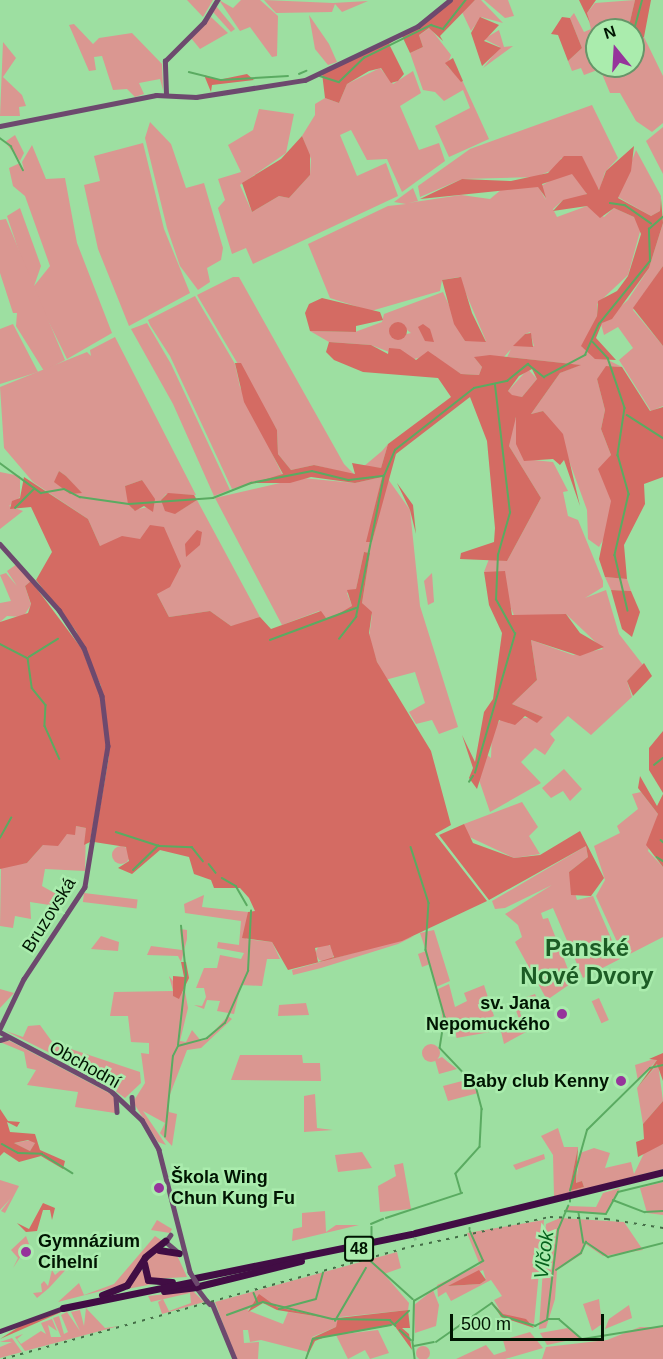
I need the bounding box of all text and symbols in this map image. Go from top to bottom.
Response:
north arrow [585,18,645,78]
text: N [602,22,618,42]
street label: Bruzovská [18,874,80,956]
district label: Panské Nové Dvory [520,934,654,990]
place label: sv. Jana Nepomuckého [426,993,550,1036]
marker: sv. Jana Nepomuckého [555,1007,569,1021]
street label: Obchodní [46,1037,124,1093]
place label: Baby club Kenny [463,1070,609,1092]
marker: Baby club Kenny [614,1074,628,1088]
place label: Škola Wing Chun Kung Fu [171,1167,295,1210]
marker: Škola Wing Chun Kung Fu [152,1181,166,1195]
water label: Vlčok [529,1229,559,1281]
place label: Gymnázium Cihelní [38,1231,140,1274]
road number: 48 [344,1236,374,1262]
marker: Gymnázium Cihelní [19,1245,33,1259]
scale bar [453,1302,608,1340]
text: 500 m [461,1314,511,1334]

